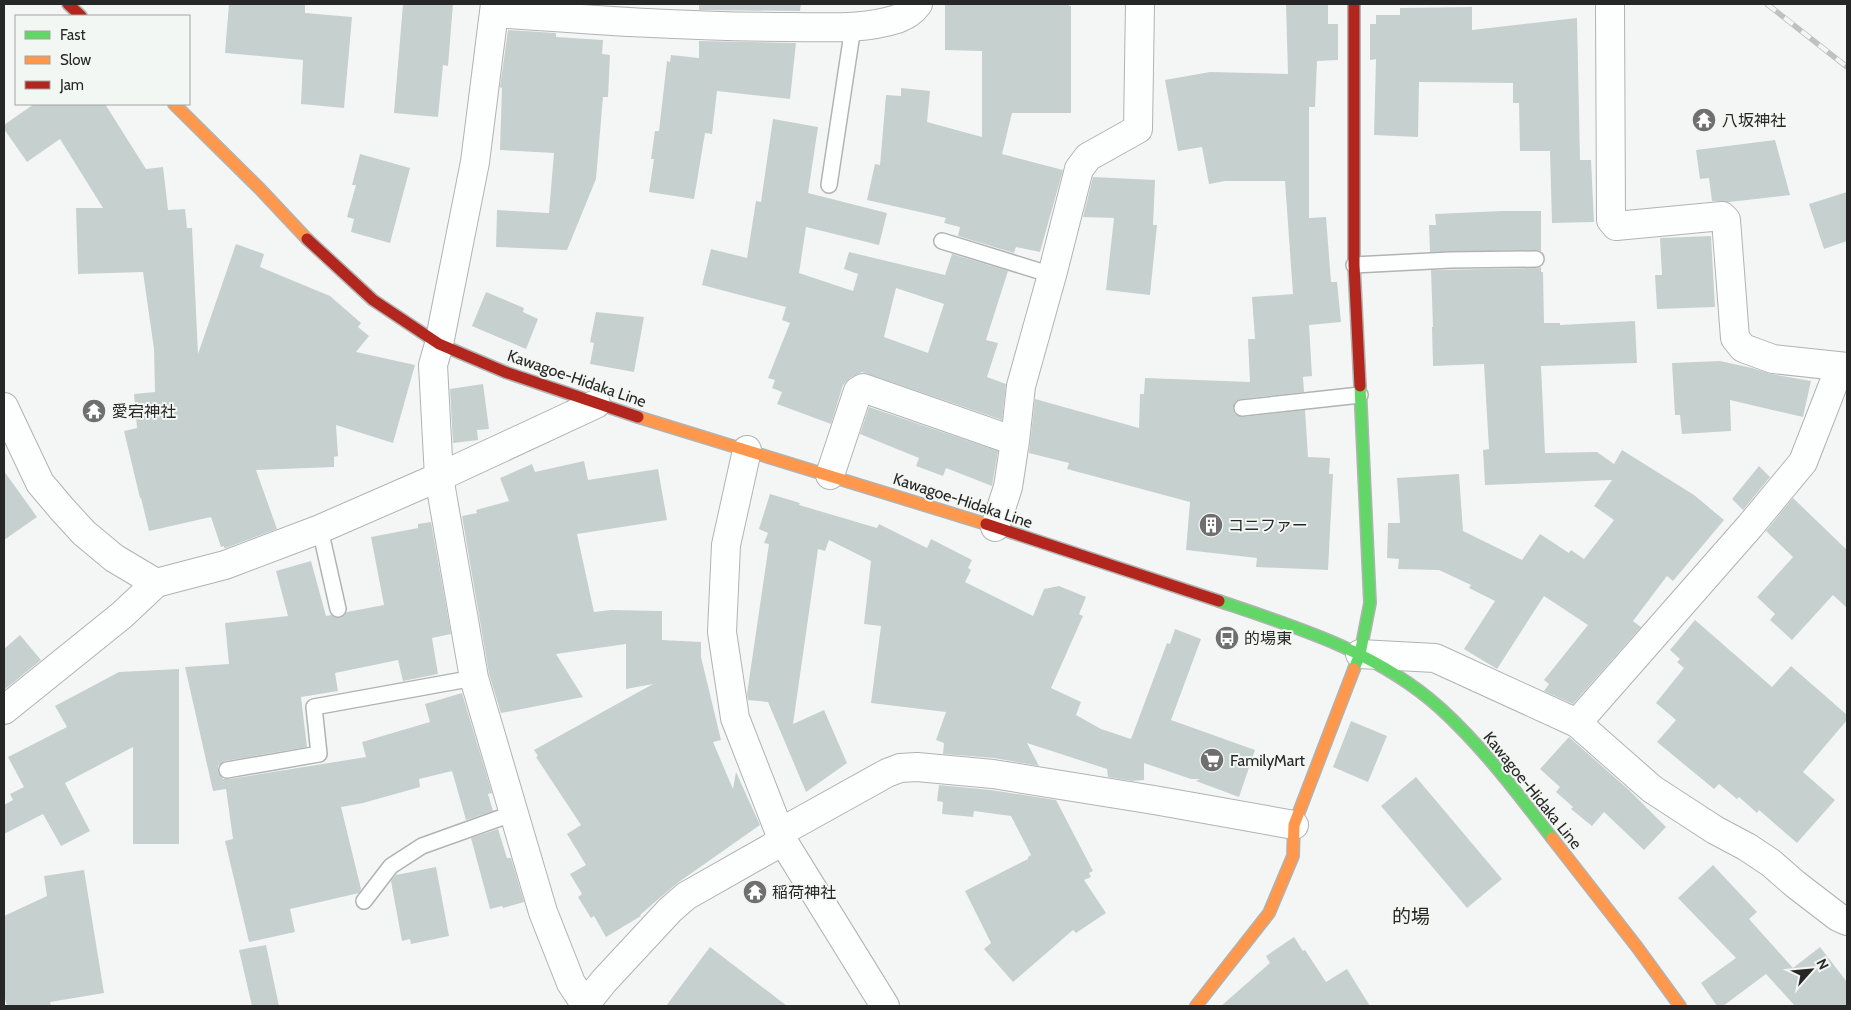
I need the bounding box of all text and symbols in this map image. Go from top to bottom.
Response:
legend [15,15,190,105]
text: Fast [60,26,85,44]
text: Slow [60,51,91,69]
text: Jam [59,76,84,94]
temple icon: 八坂神社 [1691,107,1717,133]
place label: 八坂神社 [1722,111,1786,130]
street label: Kawagoe-Hidaka Line [505,346,649,411]
temple icon: 愛宕神社 [81,398,107,424]
place label: 愛宕神社 [112,402,176,421]
street label: Kawagoe-Hidaka Line [891,469,1035,532]
building icon: コニファー [1198,512,1224,538]
place label: コニファー [1228,516,1308,535]
bus stop icon: 的場東 [1214,625,1240,651]
place label: 的場東 [1244,629,1292,648]
street label: Kawagoe-Hidaka Line [1479,728,1586,853]
supermarket icon: FamilyMart [1199,747,1225,773]
place label: FamilyMart [1230,751,1306,770]
temple icon: 稲荷神社 [742,879,768,905]
place label: 稲荷神社 [772,883,836,902]
district label: 的場 [1392,905,1430,928]
north arrow [1786,945,1836,995]
text: N [1812,956,1833,973]

